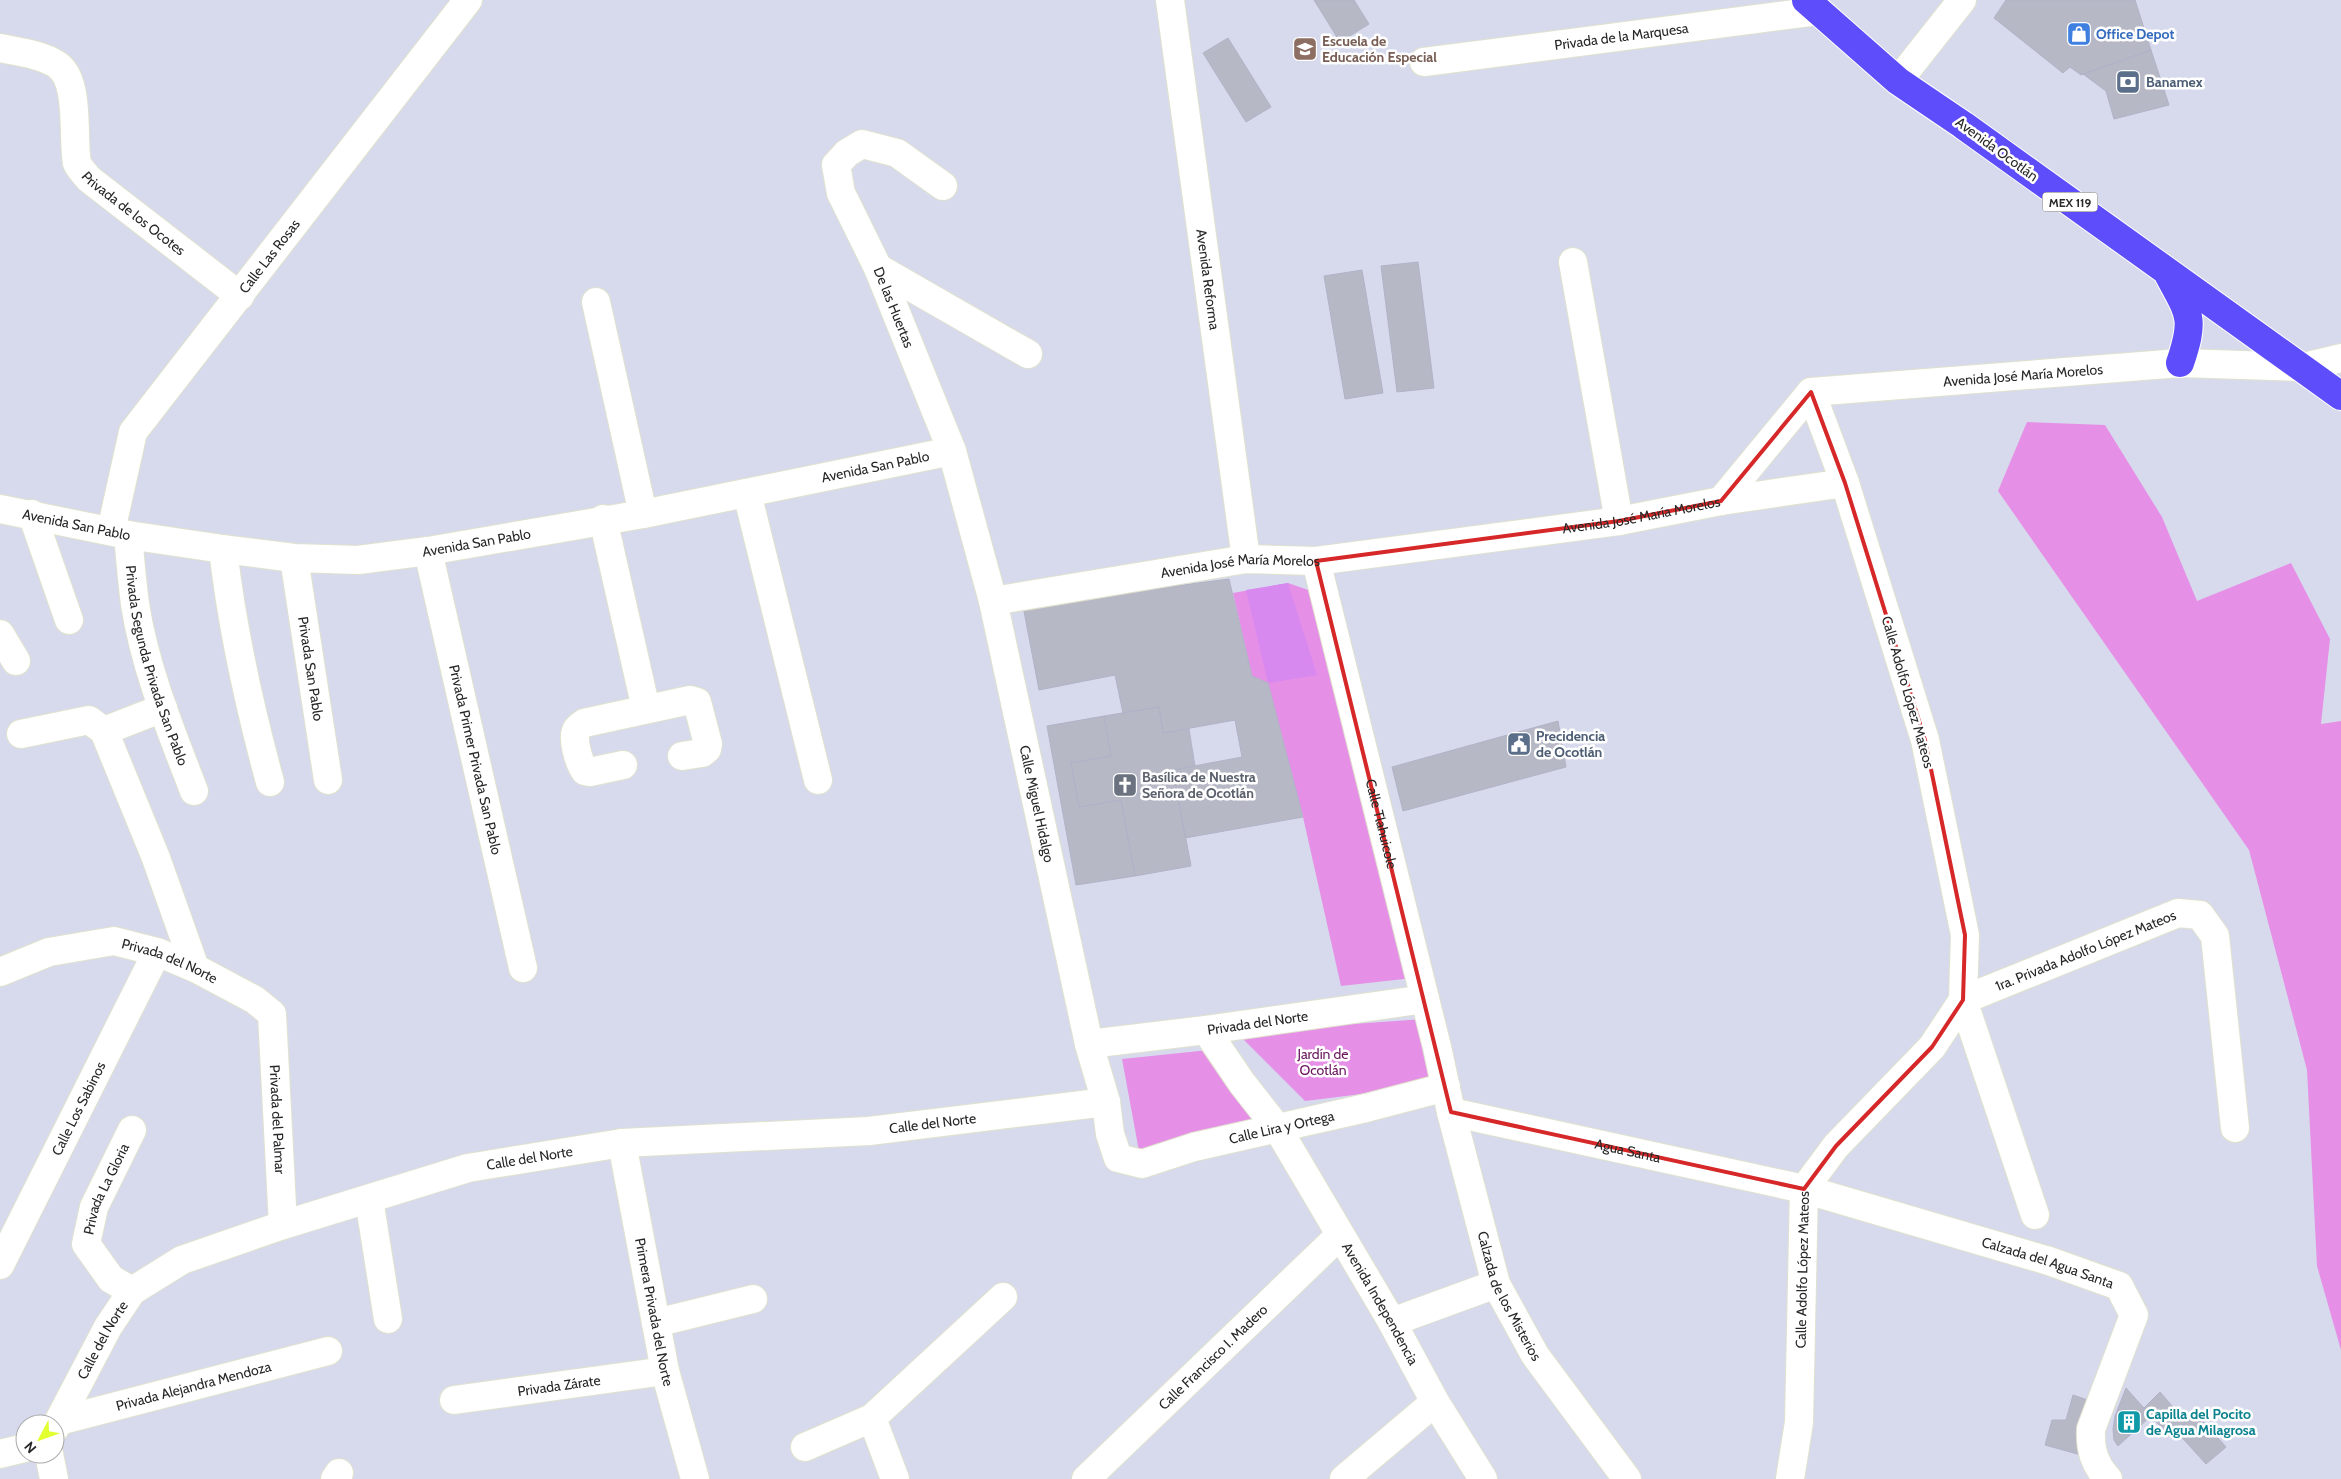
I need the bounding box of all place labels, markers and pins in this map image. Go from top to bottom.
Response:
shop icon: Office Depot [2066,21,2092,47]
place label: Office Depot [2096,25,2174,43]
place label: Escuela de Educación Especial [1322,32,1437,66]
school or university icon: Escuela de Educación Especial [1292,36,1318,62]
bank icon: Banamex [2115,69,2141,95]
place label: Banamex [2146,73,2203,91]
place label: Precidencia de Ocotlán [1536,727,1605,761]
public building icon: Precidencia de Ocotlán [1506,731,1532,757]
place label: Basílica de Nuestra Señora de Ocotlán [1142,768,1256,802]
church icon: Basílica de Nuestra Señora de Ocotlán [1112,772,1138,798]
place label: Capilla del Pocito de Agua Milagrosa [2146,1405,2256,1439]
building icon: Capilla del Pocito de Agua Milagrosa [2116,1409,2142,1435]

